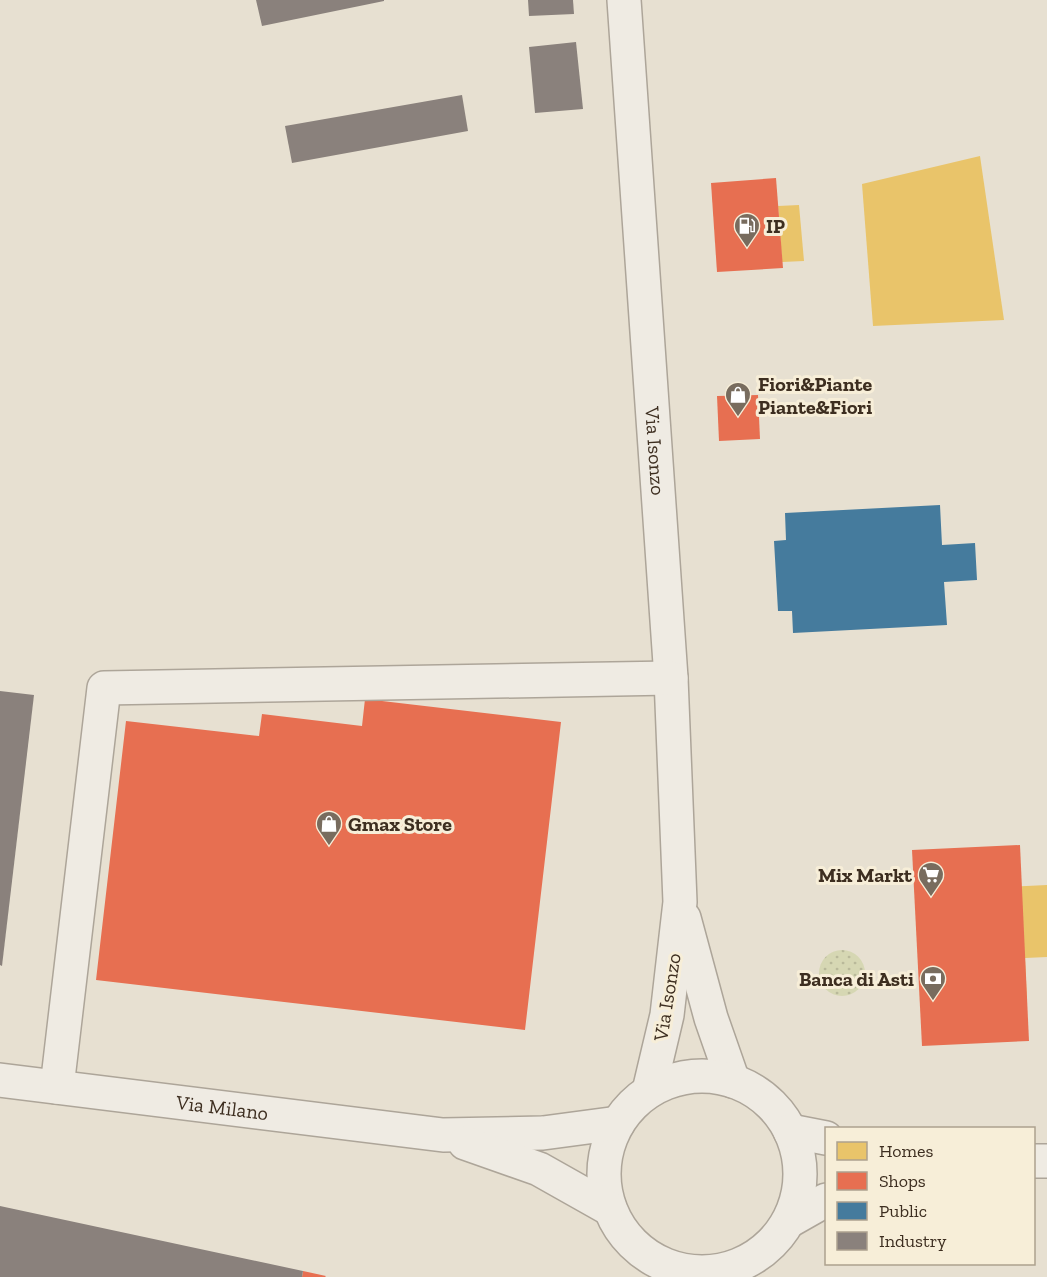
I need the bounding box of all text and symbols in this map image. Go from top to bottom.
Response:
fuel station icon: IP [732,211,762,249]
place label: IP [766,214,785,238]
place label: Fiori&Piante Piante&Fiori [758,372,872,419]
shop icon: Fiori&Piante Piante&Fiori [723,380,753,418]
street label: Via Isonzo [640,405,670,496]
shop icon: Gmax Store [314,809,344,847]
place label: Gmax Store [348,812,452,836]
supermarket icon: Mix Markt [916,860,946,898]
place label: Mix Markt [818,863,913,887]
street label: Via Isonzo [648,951,686,1044]
bank icon: Banca di Asti [918,964,948,1002]
place label: Banca di Asti [799,967,914,991]
street label: Via Milano [174,1090,270,1125]
legend [825,1127,1035,1265]
text: Homes [879,1140,933,1162]
text: Shops [879,1170,926,1192]
text: Public [879,1200,927,1222]
text: Industry [879,1230,947,1252]

